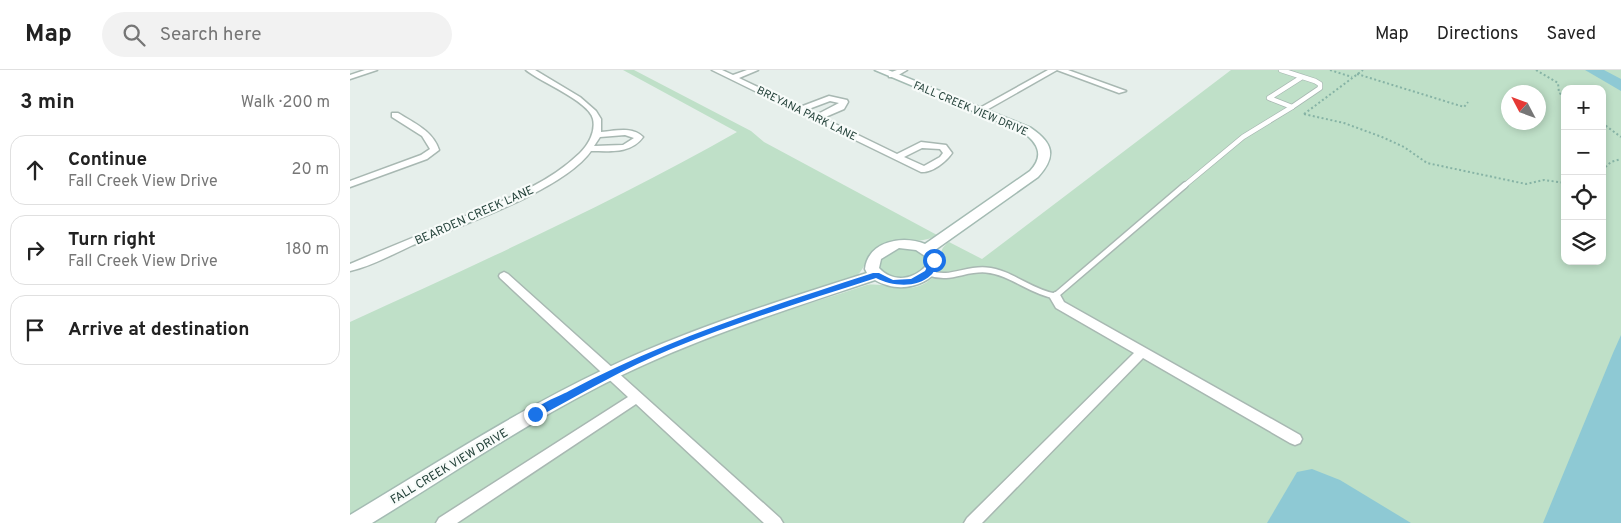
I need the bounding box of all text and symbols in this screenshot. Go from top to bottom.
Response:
search box [102,12,452,57]
text: Map [25,20,72,50]
icon: search [120,21,148,49]
text: Search here [160,23,261,47]
text: Map [1375,23,1409,46]
text: Directions [1437,23,1519,46]
text: Saved [1547,23,1596,46]
street label: FALL CREEK VIEW DRIVE [911,78,1030,139]
street label: BREYANA PARK LANE [754,84,859,144]
north arrow [1501,85,1546,130]
map controls [1561,85,1606,265]
button: + [1561,85,1606,130]
text: 3 min [20,89,75,116]
text: Walk · 200 m [241,93,330,113]
button: − [1561,130,1606,175]
text: Continue [68,148,147,172]
icon: ahead [21,156,49,184]
text: 20 m [292,160,329,180]
text: Fall Creek View Drive [68,172,218,192]
button: locate [1561,175,1606,220]
street label: BEARDEN CREEK LANE [412,182,536,249]
button: layers [1561,220,1606,265]
text: Turn right [68,228,156,252]
icon: right [21,236,49,264]
text: 180 m [286,240,329,260]
route start [923,249,946,272]
text: Fall Creek View Drive [68,252,218,272]
icon: arrive [21,316,49,344]
text: Arrive at destination [68,318,249,342]
route end [524,403,547,426]
street label: FALL CREEK VIEW DRIVE [388,425,511,508]

